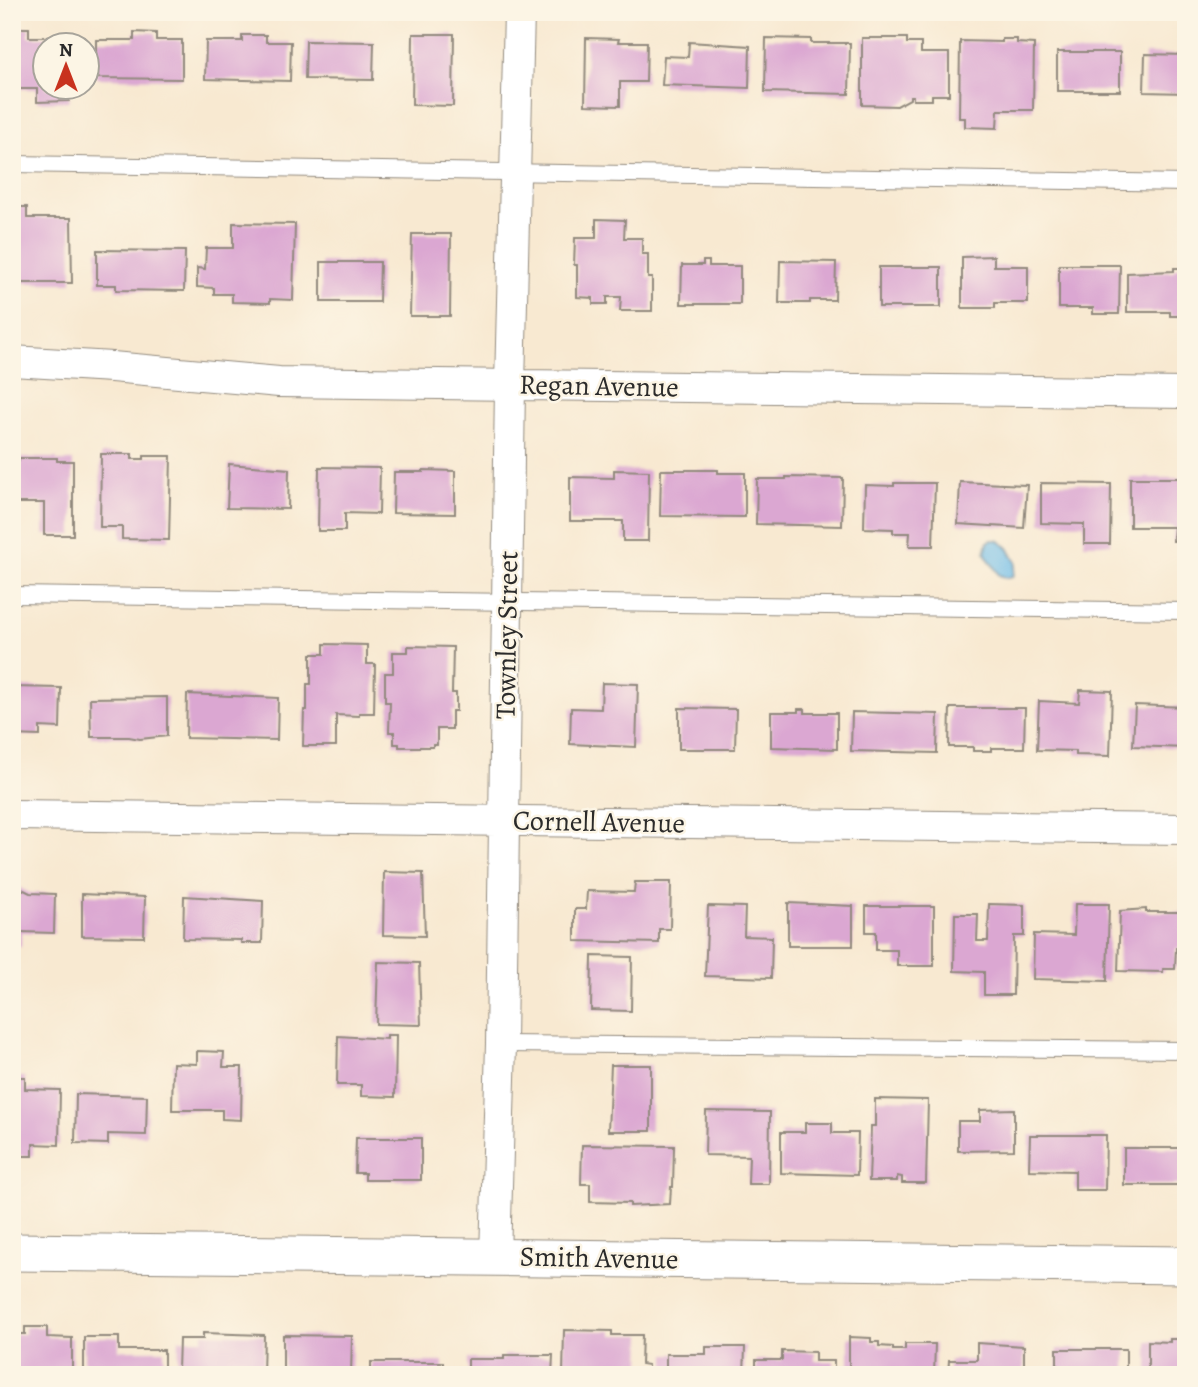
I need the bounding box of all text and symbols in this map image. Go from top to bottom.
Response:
north arrow [32,32,102,102]
text: N [59,37,73,63]
street label: Regan Avenue [519,366,679,406]
street label: Townley Street [487,550,527,720]
street label: Cornell Avenue [513,802,685,842]
street label: Smith Avenue [519,1238,679,1278]

